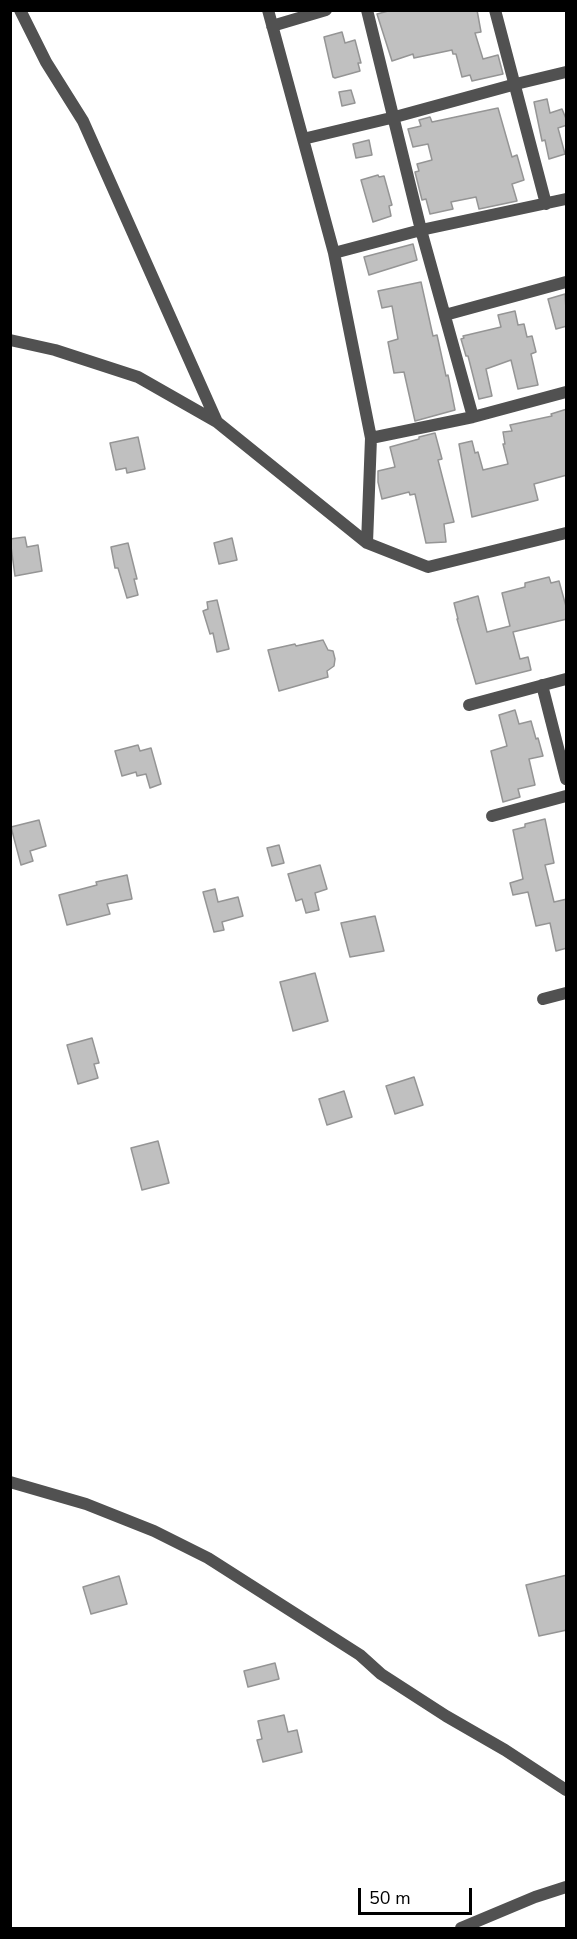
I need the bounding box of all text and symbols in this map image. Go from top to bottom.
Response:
scale bar [361,1876,475,1914]
text: 50 m [369,1886,411,1910]

